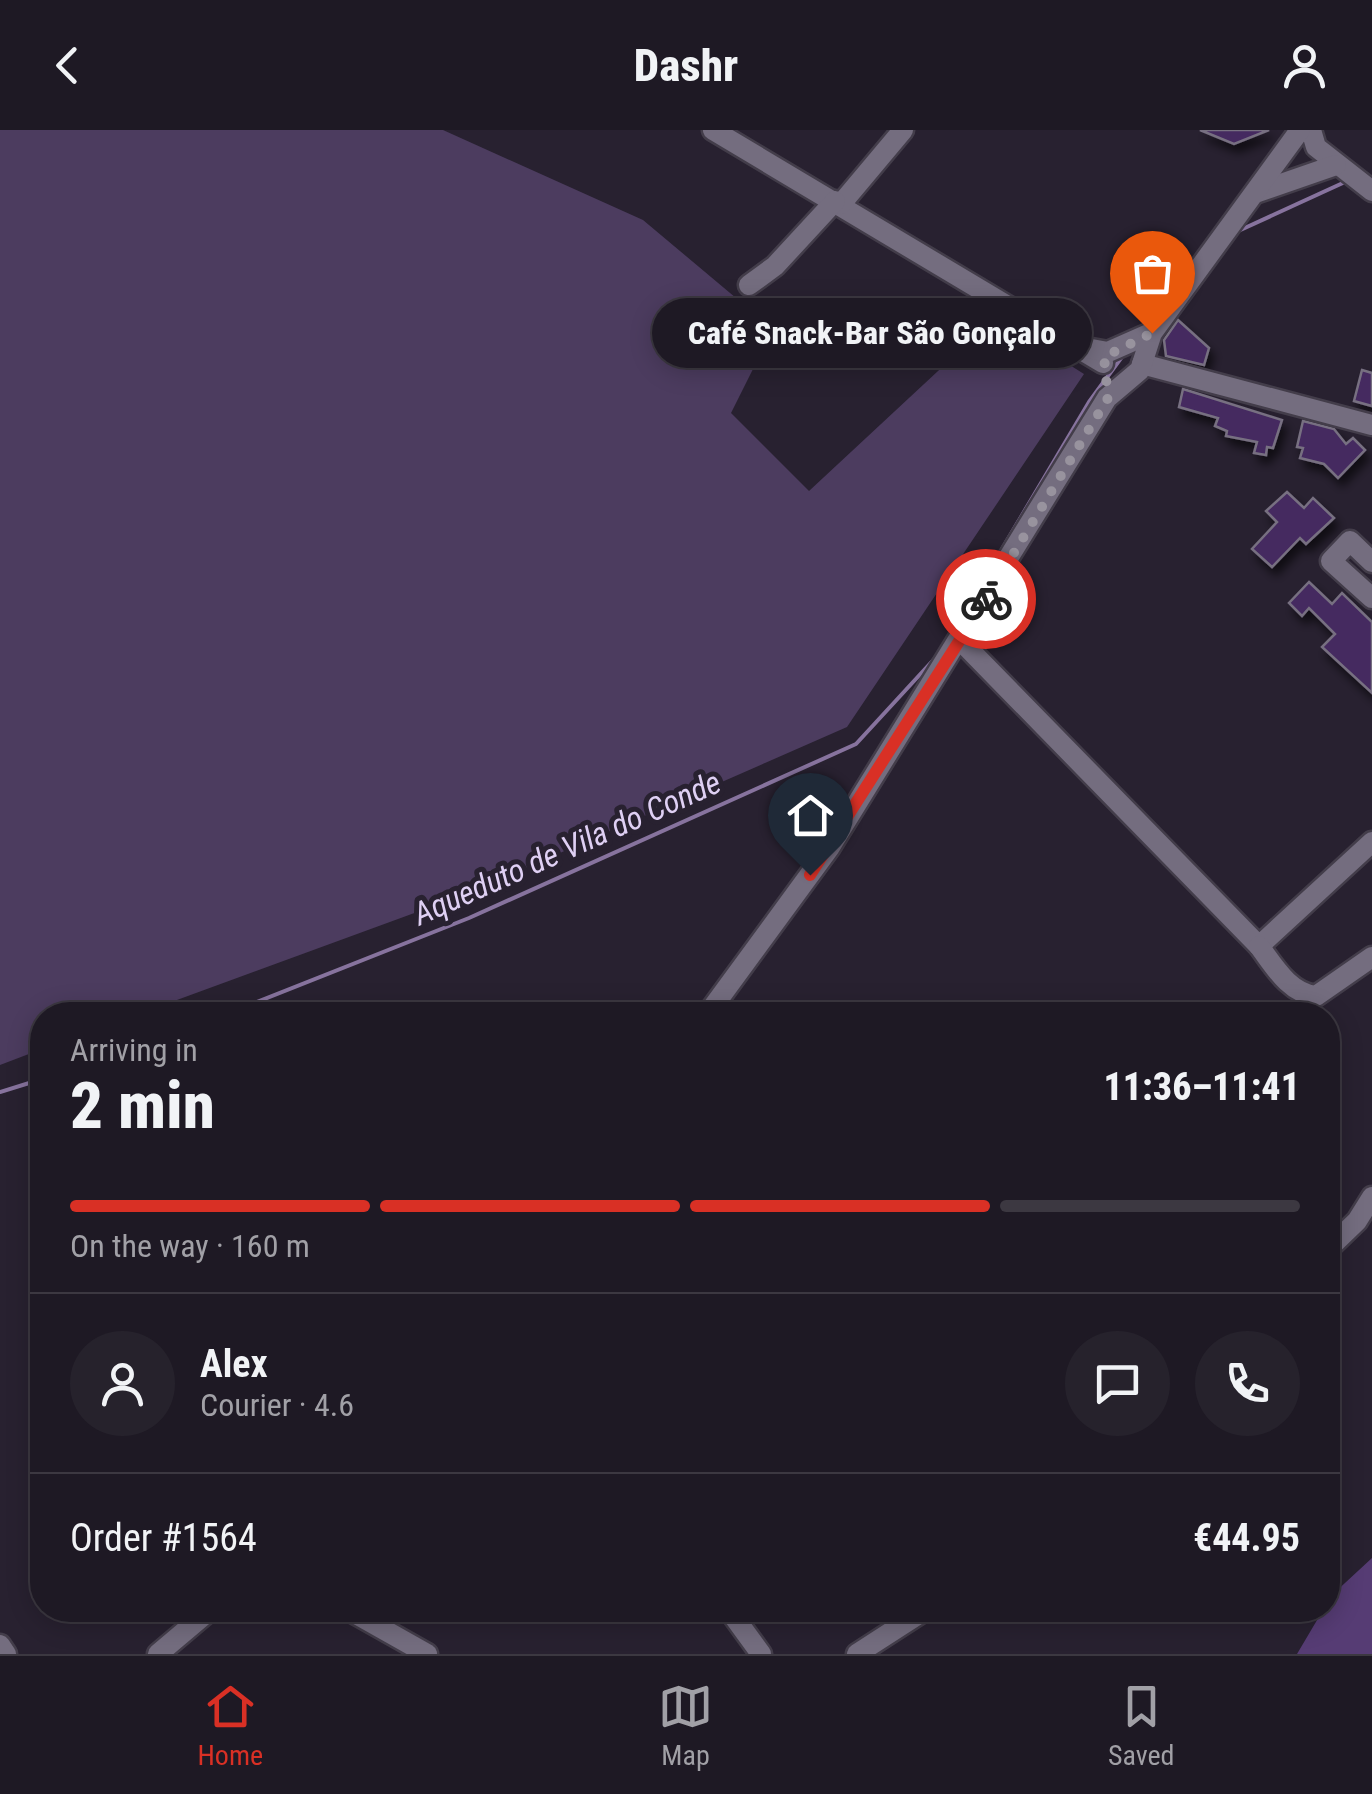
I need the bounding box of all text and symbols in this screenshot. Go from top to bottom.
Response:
icon: back [40,38,95,93]
icon: person [1277,38,1332,93]
text: Dashr [634,39,738,92]
pin [1110,231,1195,334]
icon: bag [1125,246,1180,301]
callout: Café Snack-Bar São Gonçalo [652,298,1092,368]
text: Café Snack-Bar São Gonçalo [688,314,1056,352]
courier [936,549,1036,649]
icon: bike [959,572,1014,627]
water label: Aqueduto de Vila do Conde [406,763,727,934]
pin [768,773,853,876]
icon: home [783,788,838,843]
text: Arriving in [70,1031,198,1069]
text: 11:36–11:41 [1103,1065,1300,1109]
text: 2 min [70,1068,215,1144]
text: On the way · 160 m [70,1227,310,1265]
button: person [70,1331,175,1436]
button: chat [1065,1331,1170,1436]
button: phone [1195,1331,1300,1436]
text: Alex [200,1342,268,1386]
text: Courier · 4.6 [200,1386,354,1424]
text: Order #1564 [70,1516,257,1560]
text: €44.95 [1193,1516,1300,1560]
tab: Home [197,1679,263,1772]
tab: Map [658,1679,713,1772]
tab: Saved [1108,1679,1175,1772]

